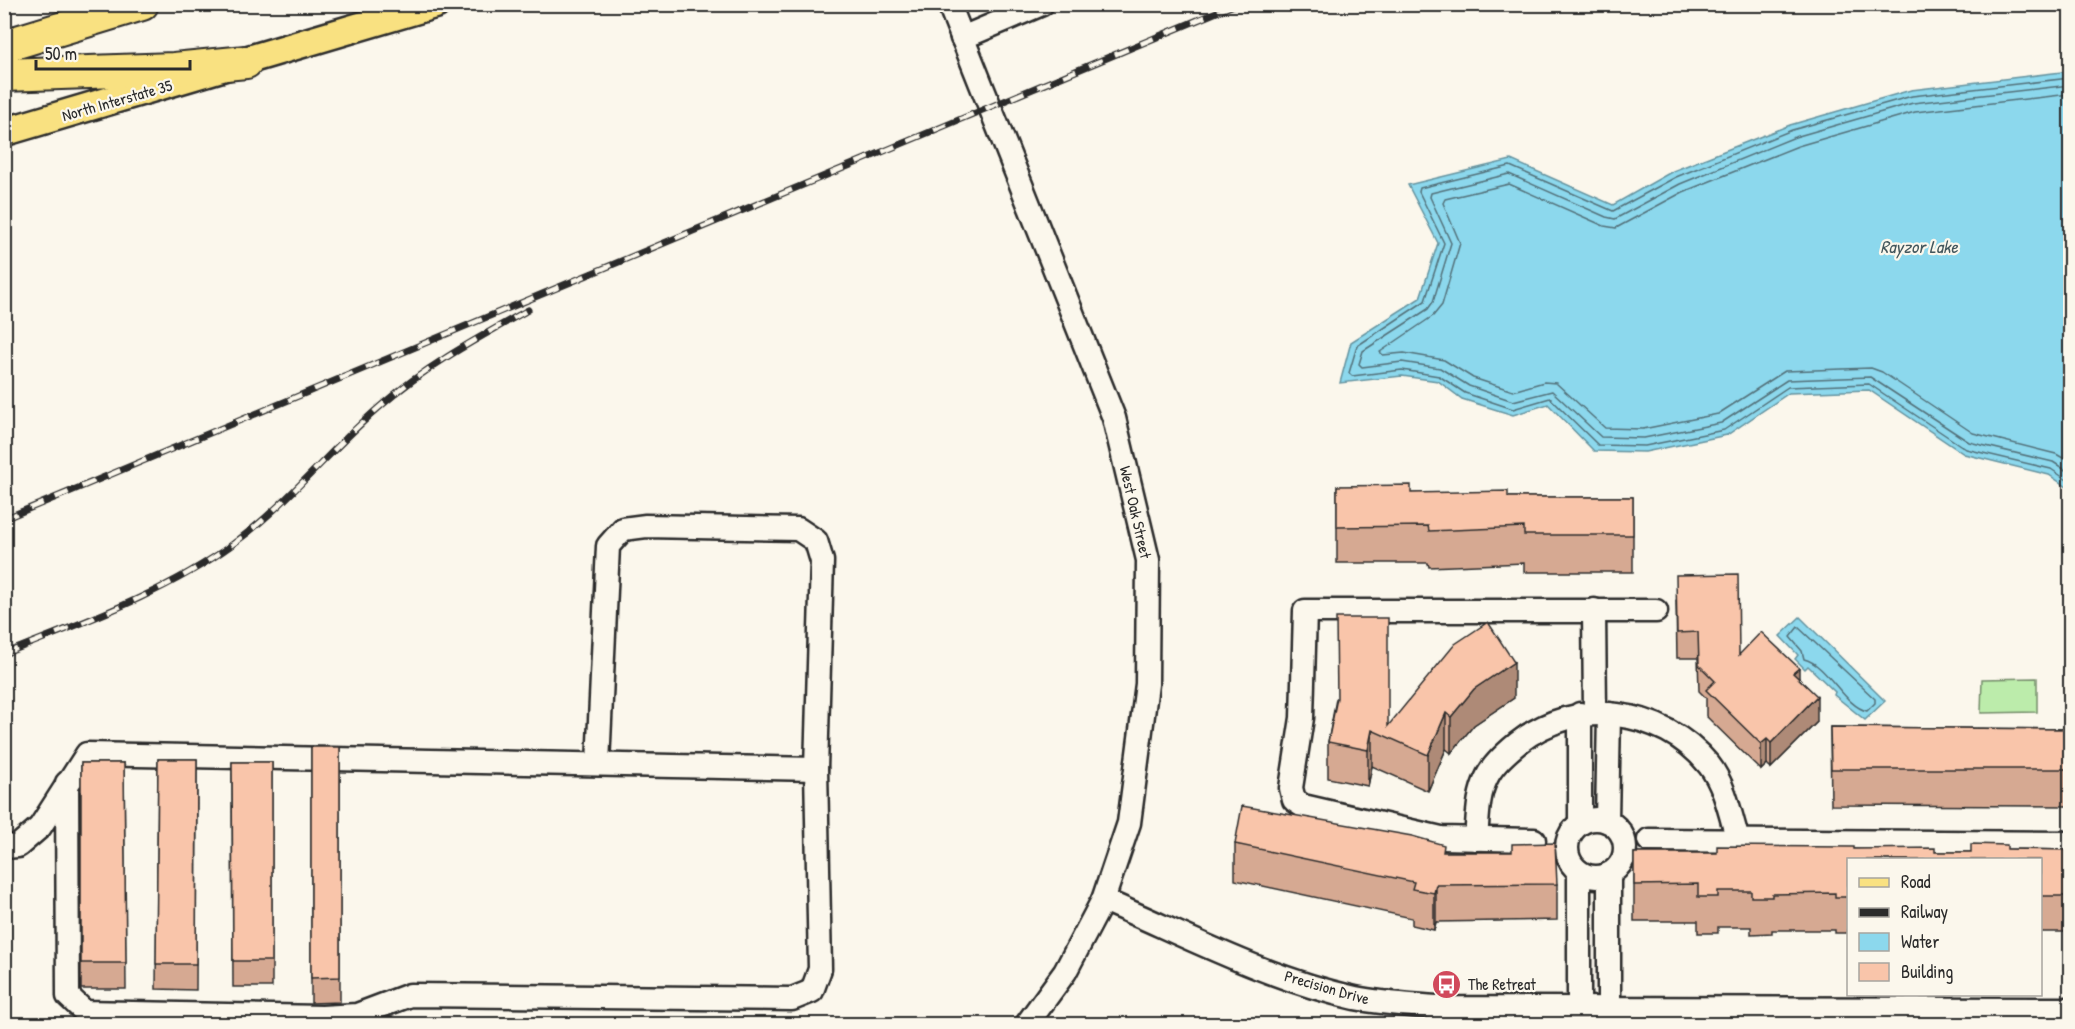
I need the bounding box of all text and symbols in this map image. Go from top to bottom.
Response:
scale bar [36,33,190,71]
text: 50 m [45,41,77,66]
street label: North Interstate 35 [59,74,175,126]
water label: Rayzor Lake [1880,234,1958,259]
street label: West Oak Street [1115,464,1157,561]
legend [1847,858,2042,996]
text: Road [1901,869,1931,894]
text: Railway [1901,899,1948,924]
text: Water [1901,929,1939,954]
text: Building [1901,959,1953,984]
street label: Precision Drive [1282,964,1373,1010]
bus stop icon: The Retreat [1431,968,1463,1000]
place label: The Retreat [1468,973,1536,995]

